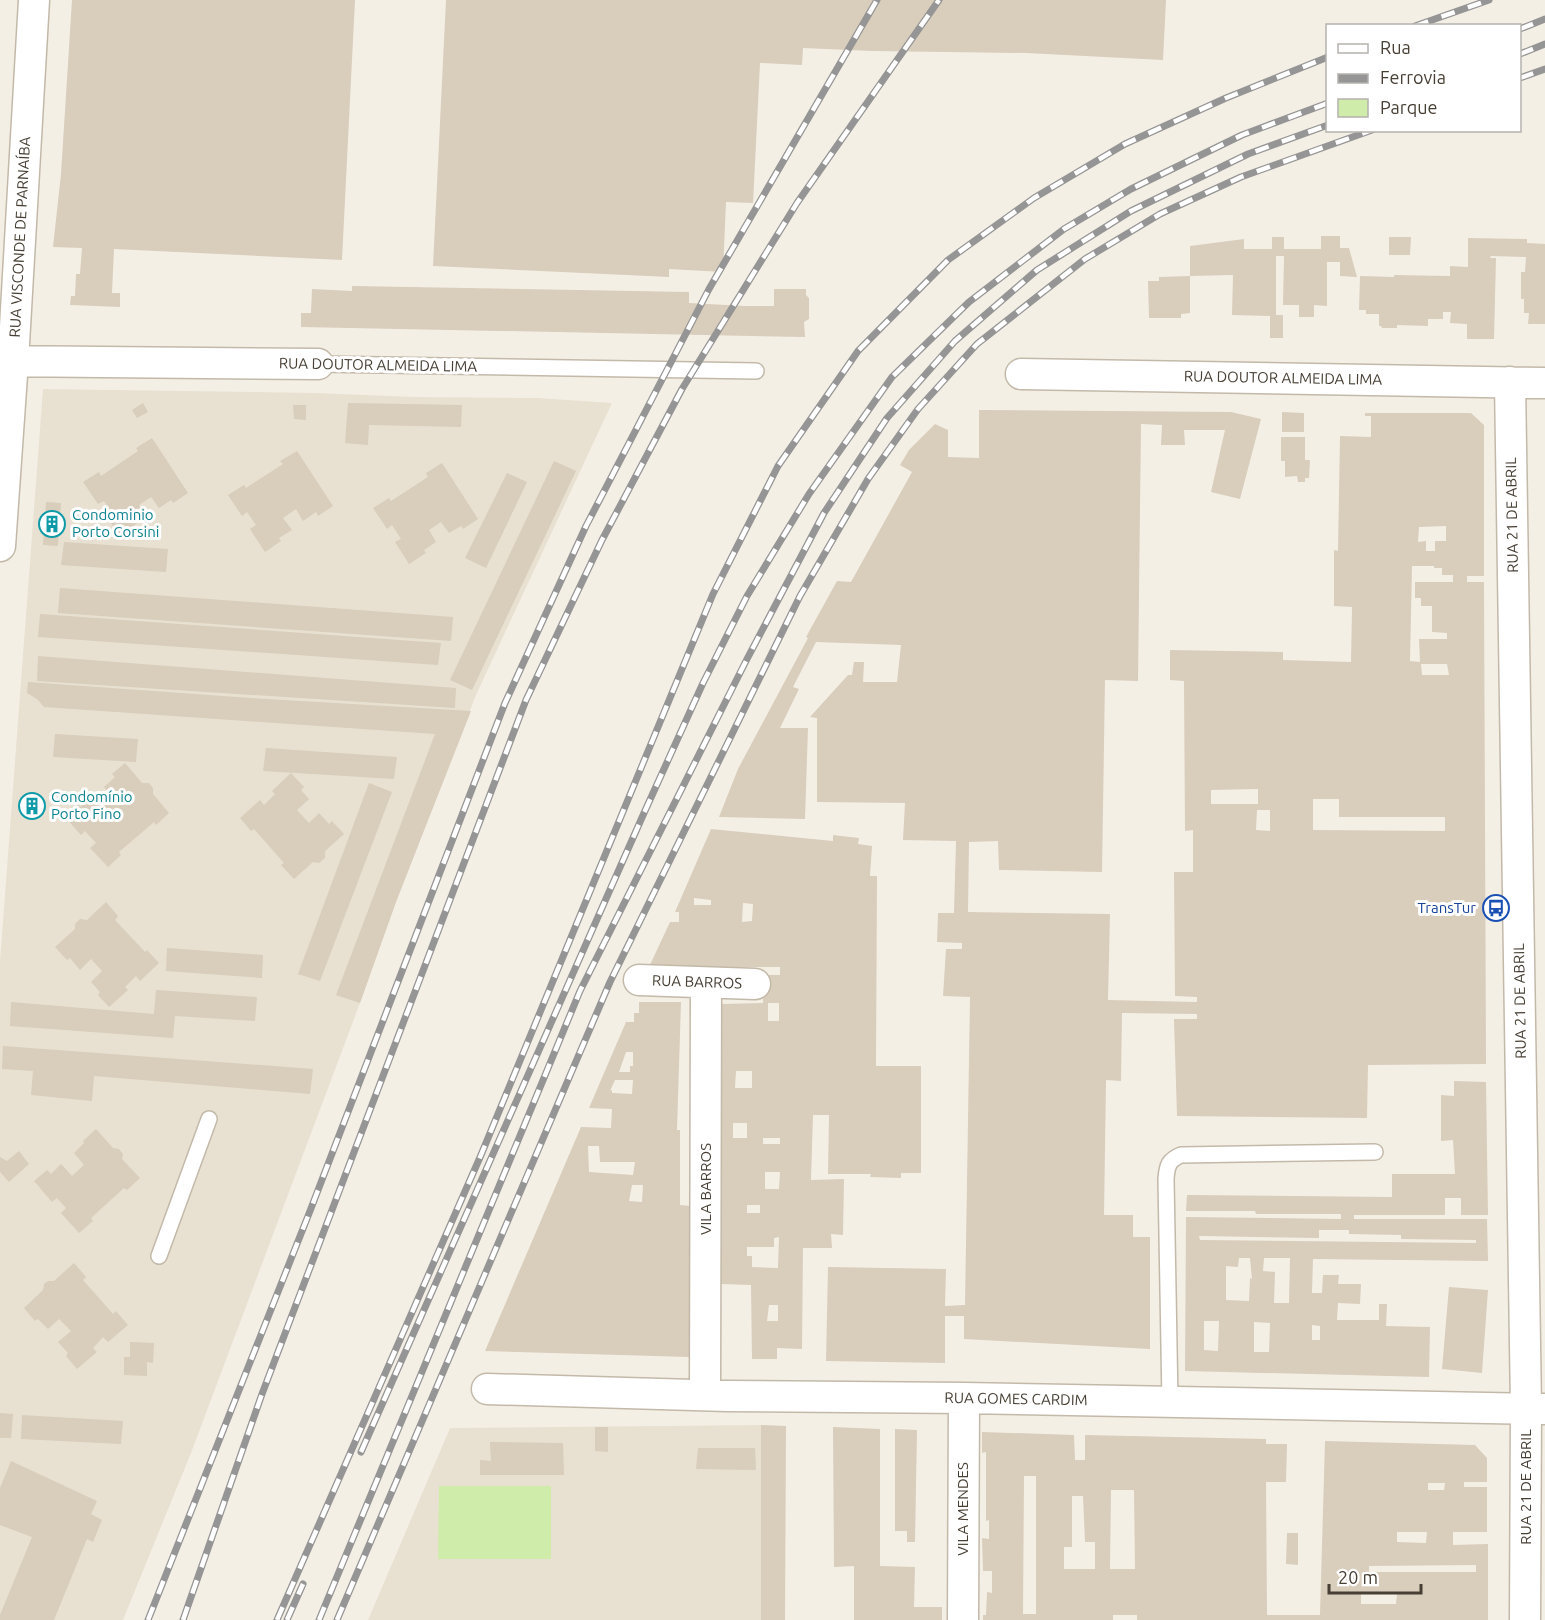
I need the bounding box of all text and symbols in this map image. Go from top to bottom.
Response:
legend [1326,24,1521,132]
text: Rua [1380,37,1411,57]
text: Ferrovia [1380,67,1446,87]
text: Parque [1380,97,1437,117]
street label: RUA VISCONDE DE PARNAÍBA [6,136,33,338]
street label: RUA DOUTOR ALMEIDA LIMA [279,354,478,375]
street label: RUA DOUTOR ALMEIDA LIMA [1184,367,1383,388]
street label: RUA 21 DE ABRIL [1502,457,1521,573]
place label: Condominio Porto Corsini [72,506,159,540]
building icon: Condominio Porto Corsini [37,509,67,539]
place label: Condomínio Porto Fino [51,788,133,822]
building icon: Condomínio Porto Fino [17,791,47,821]
bus stop icon: TransTur [1481,893,1511,923]
place label: TransTur [1418,899,1476,916]
street label: RUA 21 DE ABRIL [1510,943,1529,1059]
street label: RUA BARROS [652,971,743,992]
street label: VILA BARROS [697,1143,714,1235]
street label: RUA GOMES CARDIM [944,1389,1088,1408]
street label: RUA 21 DE ABRIL [1517,1429,1534,1545]
street label: VILA MENDES [954,1462,971,1556]
scale bar [1329,1557,1420,1595]
text: 20 m [1338,1567,1378,1587]

